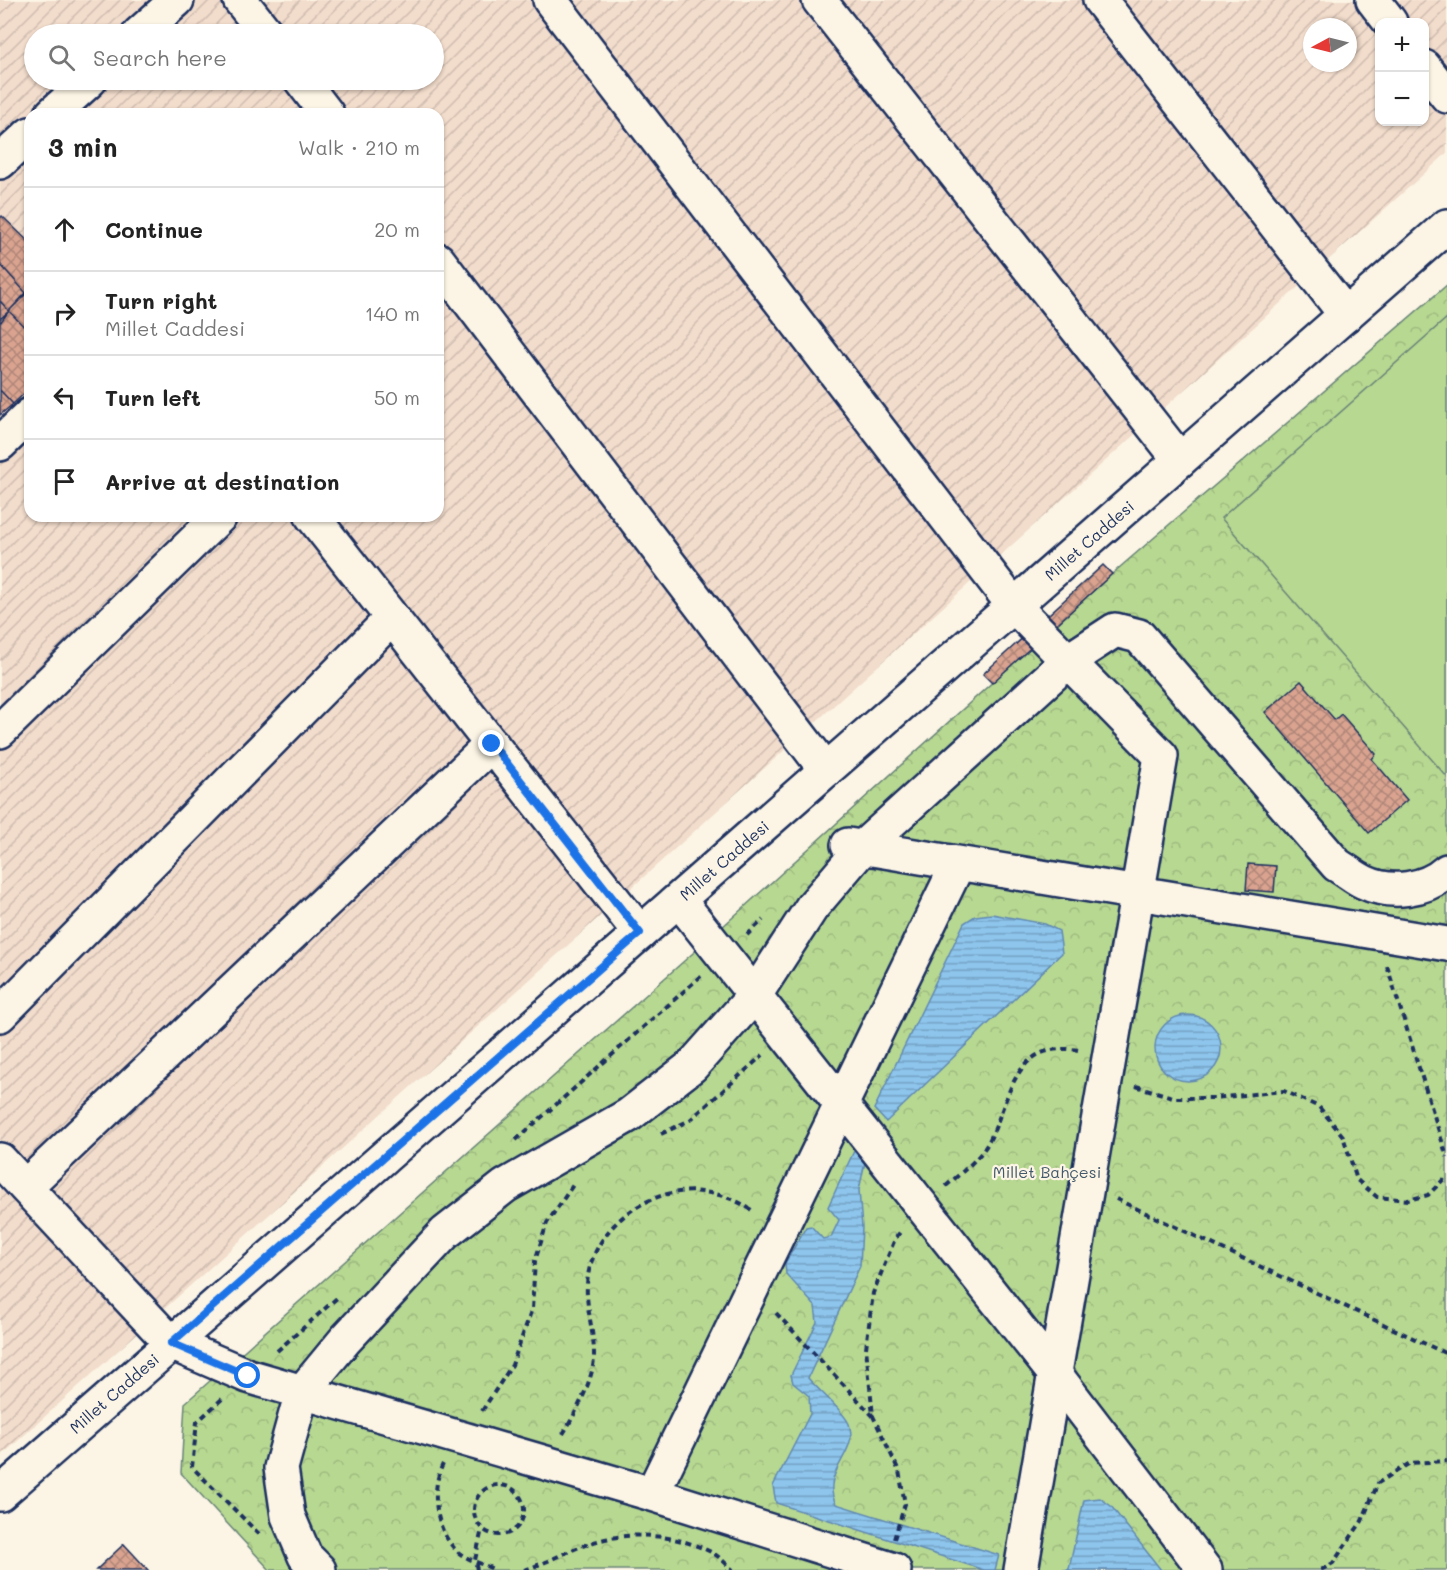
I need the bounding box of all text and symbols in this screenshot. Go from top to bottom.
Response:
north arrow [1303,18,1357,72]
map controls [1375,18,1429,126]
button: + [1375,18,1429,72]
search box [24,24,444,90]
icon: search [45,41,78,74]
text: Search here [93,43,227,72]
button: − [1375,72,1429,126]
text: 3 min [48,130,117,164]
text: Walk · 210 m [298,134,420,160]
icon: ahead [48,213,81,246]
text: Continue [105,215,203,244]
text: 20 m [374,216,420,242]
text: Turn right [105,286,217,315]
icon: right [48,297,81,330]
text: 140 m [365,300,420,326]
text: Millet Caddesi [105,315,245,341]
icon: left [48,381,81,414]
text: Turn left [105,383,201,412]
text: 50 m [374,384,420,410]
icon: arrive [48,465,81,498]
text: Arrive at destination [105,467,340,496]
street label: Millet Caddesi [1040,495,1138,585]
route end [478,730,504,756]
street label: Millet Caddesi [675,815,773,905]
park label: Millet Bahçesi [993,1161,1101,1182]
street label: Millet Caddesi [65,1348,163,1438]
route start [234,1362,260,1388]

